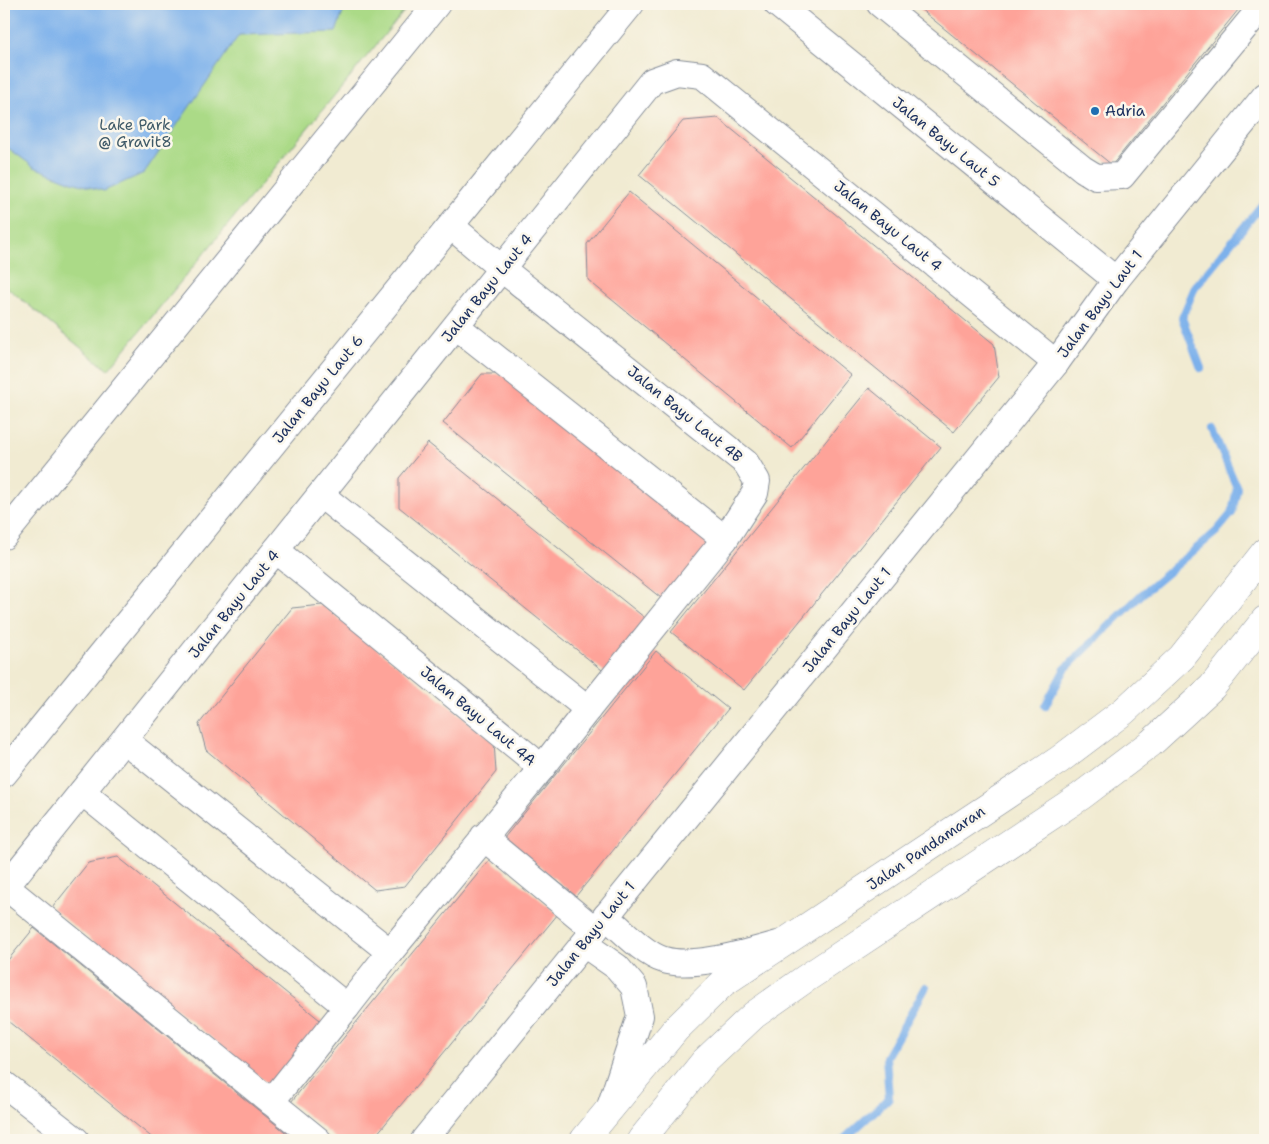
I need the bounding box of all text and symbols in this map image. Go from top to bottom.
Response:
street label: Jalan Bayu Laut 5 [888,92,1004,192]
place label: Adria [1105,101,1146,121]
marker: Adria [1089,105,1101,117]
park label: Lake Park @ Gravit8 [98,115,172,152]
street label: Jalan Bayu Laut 4 [830,176,946,276]
street label: Jalan Bayu Laut 4 [437,230,537,346]
street label: Jalan Bayu Laut 1 [1053,246,1147,362]
street label: Jalan Bayu Laut 6 [268,331,368,447]
street label: Jalan Bayu Laut 4B [623,361,747,467]
street label: Jalan Bayu Laut 4 [184,546,284,662]
street label: Jalan Bayu Laut 1 [798,563,896,677]
street label: Jalan Bayu Laut 4A [416,662,540,770]
street label: Jalan Pandamaran [863,801,989,895]
street label: Jalan Bayu Laut 1 [542,877,640,991]

